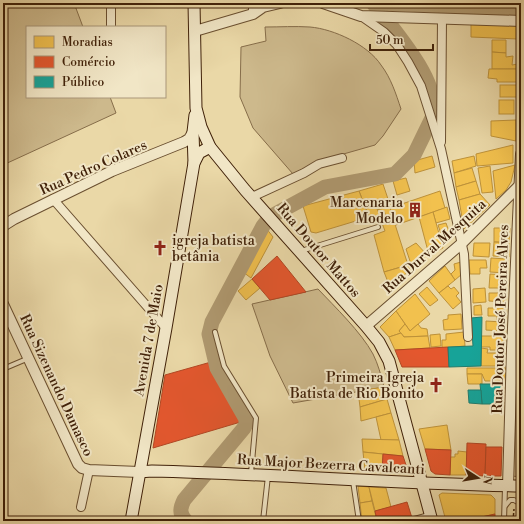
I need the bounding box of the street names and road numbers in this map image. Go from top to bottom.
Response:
street label: Rua Pedro Colares [37,136,150,200]
street label: Rua Durval Mesquita [379,195,491,298]
street label: Rua Doutor Mattos [272,200,364,302]
street label: Rua Doutor José Pereira Alves [489,224,513,414]
street label: Avenida 7 de Maio [130,283,168,399]
street label: Rua Sizenando Damasco [15,311,97,460]
street label: Rua Major Bezerra Cavalcanti [237,451,426,479]

